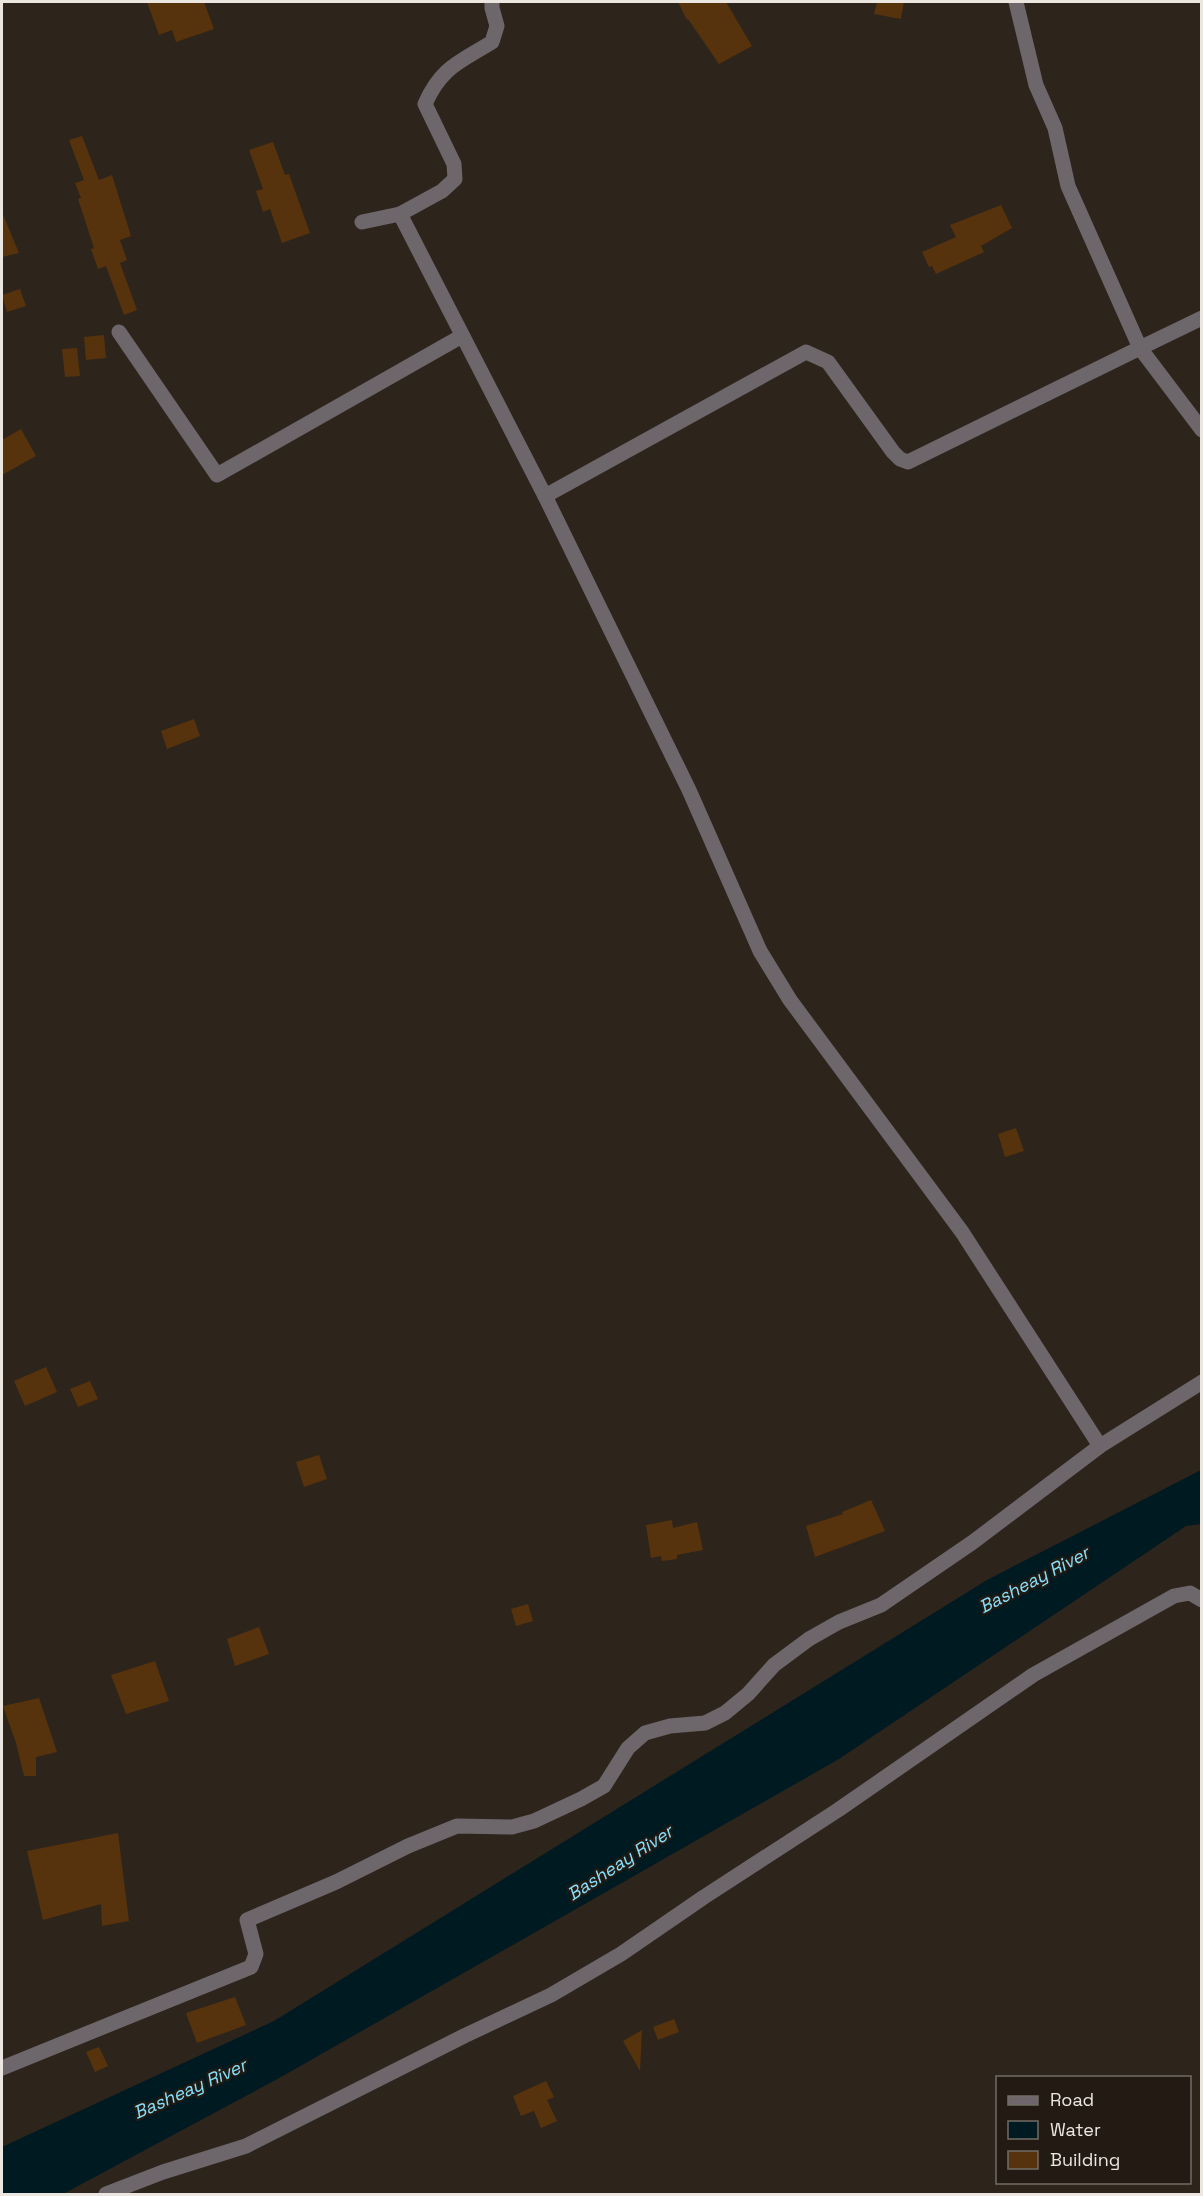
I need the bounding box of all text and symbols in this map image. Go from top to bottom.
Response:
water label: Basheay River [975,1540,1095,1618]
water label: Basheay River [562,1819,679,1905]
water label: Basheay River [130,2052,252,2124]
legend [996,2076,1191,2184]
text: Road [1050,2088,1094,2111]
text: Water [1050,2118,1101,2141]
text: Building [1050,2148,1120,2171]

